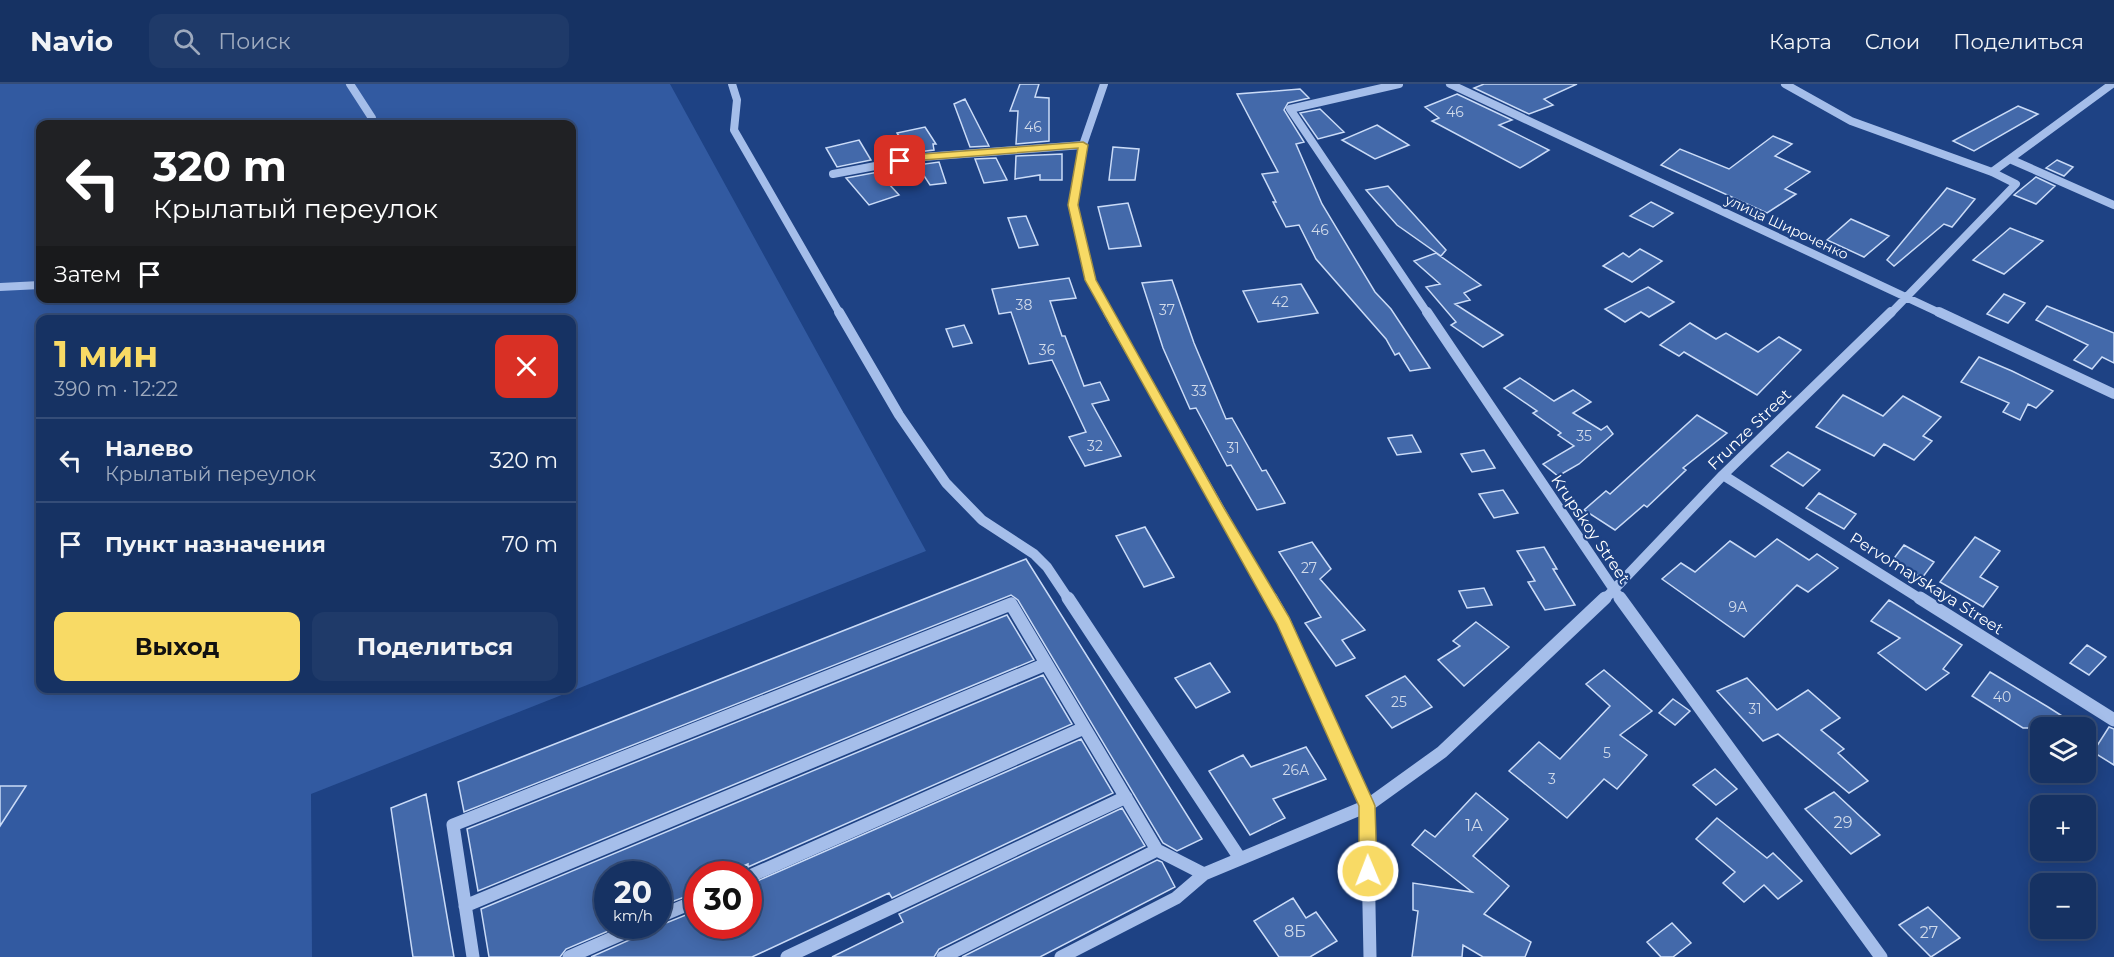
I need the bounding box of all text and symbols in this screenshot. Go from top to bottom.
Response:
search box [149,14,569,68]
text: Navio [30,24,113,58]
icon: search [170,25,203,58]
text: Поиск [218,28,291,55]
text: Карта [1769,29,1832,54]
text: Слои [1865,29,1920,54]
text: Поделиться [1953,29,2084,54]
house number: 46 [1446,103,1464,121]
house number: 46 [1024,118,1042,136]
pin [874,135,925,186]
text: 320 m [153,140,287,192]
icon: left [54,144,132,222]
icon: arrive [883,144,916,177]
street label: улица Широченко [1722,190,1852,264]
text: Крылатый переулок [153,192,438,225]
house number: 46 [1311,221,1329,239]
icon: arrive [133,258,166,291]
text: Затем [54,261,121,288]
house number: 42 [1271,293,1289,311]
house number: 38 [1016,296,1032,314]
house number: 37 [1159,301,1175,319]
text: 1 мин [54,332,158,376]
button: close [495,335,558,398]
house number: 36 [1039,341,1056,359]
text: 390 m · 12:22 [54,377,178,401]
house number: 33 [1191,382,1207,400]
street label: Frunze Street [1704,385,1795,474]
house number: 35 [1576,427,1592,445]
text: Налево [105,435,193,462]
house number: 32 [1087,437,1103,455]
house number: 31 [1227,439,1239,457]
icon: left [54,444,87,477]
text: 320 m [490,447,558,474]
text: Крылатый переулок [105,462,316,486]
street label: Krupskoy Street [1547,471,1634,588]
icon: arrive [54,528,87,561]
street label: Pervomayskaya Street [1846,528,2007,639]
text: Пункт назначения [105,531,326,558]
text: 70 m [502,531,558,558]
house number: 27 [1301,559,1317,577]
house number: 9А [1729,598,1748,616]
button: Выход [54,612,300,681]
button: Поделиться [312,612,558,681]
house number: 40 [1993,688,2011,706]
house number: 25 [1391,693,1407,711]
house number: 31 [1749,700,1761,718]
map controls [2030,717,2096,939]
button: layers [2030,717,2096,783]
house number: 5 [1603,744,1611,762]
house number: 26А [1283,761,1310,779]
house number: 3 [1548,770,1556,788]
button: + [2030,795,2096,861]
house number: 29 [1834,813,1852,832]
house number: 1А [1465,816,1483,835]
position arrow [1336,839,1400,903]
speed limit sign: 30 [684,861,762,939]
button: − [2030,873,2096,939]
text: 20 [614,874,652,911]
text: km/h [613,906,653,925]
house number: 8Б [1284,922,1306,941]
house number: 27 [1920,923,1938,942]

